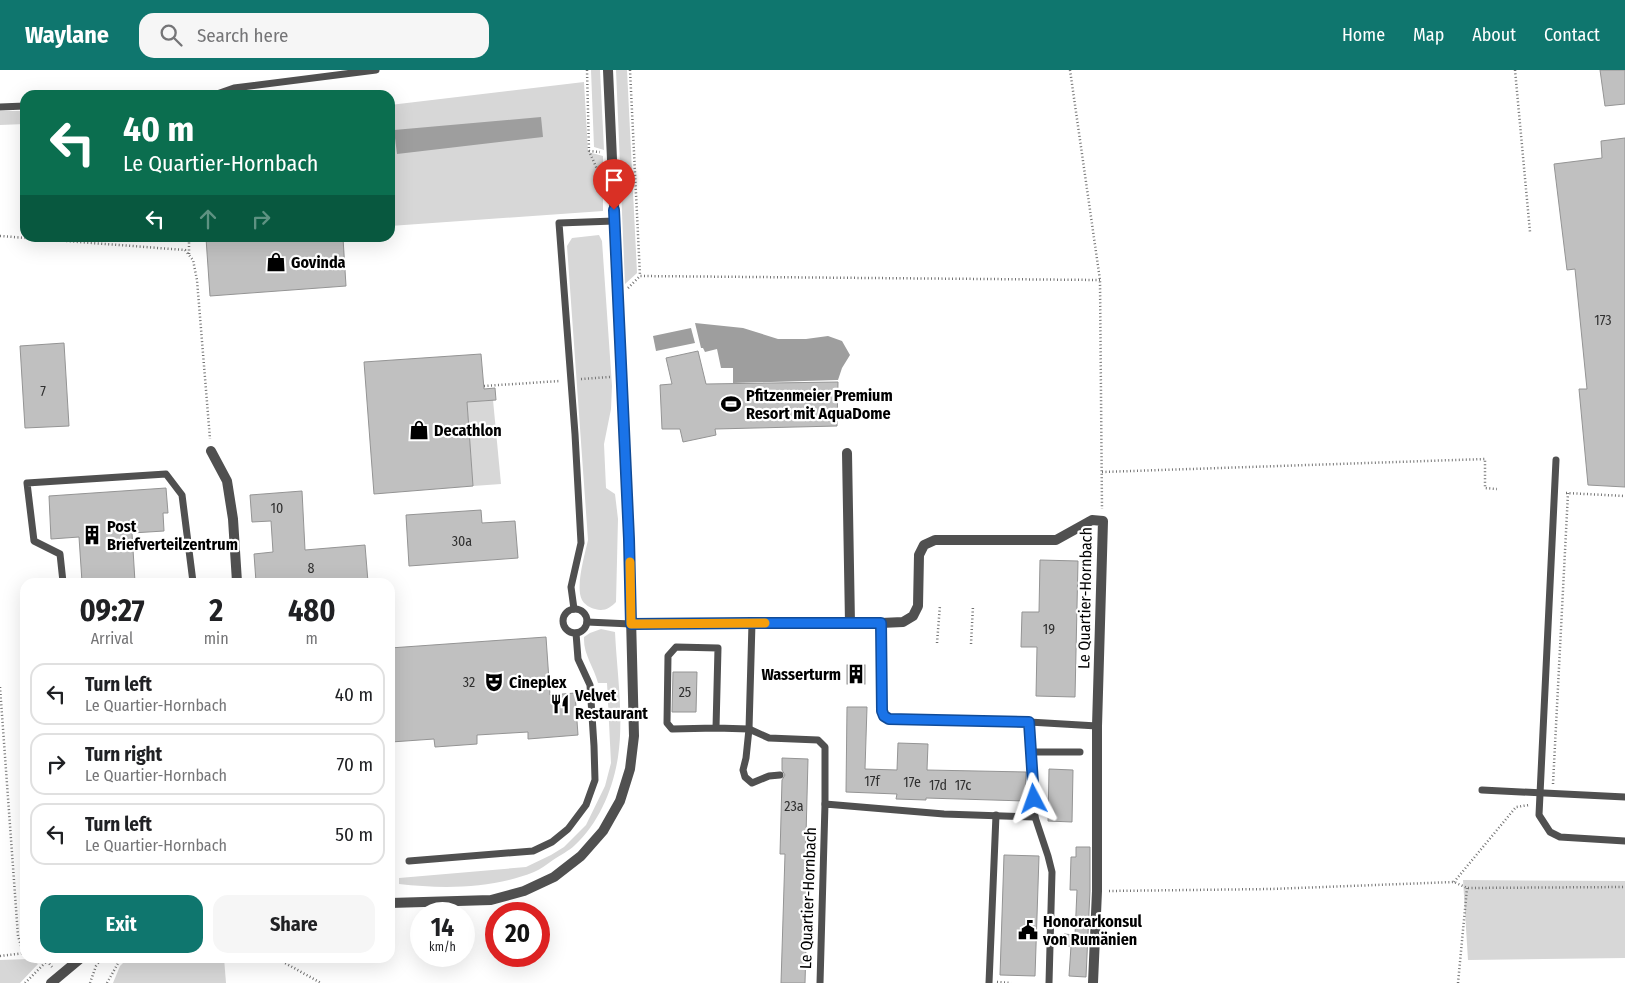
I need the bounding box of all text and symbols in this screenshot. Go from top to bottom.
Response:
search box [139,13,489,58]
text: Waylane [25,21,109,49]
icon: search [157,21,185,49]
text: Search here [197,24,288,47]
text: Home [1342,24,1385,46]
text: Map [1413,24,1444,46]
text: About [1472,24,1516,46]
text: Contact [1544,24,1600,46]
text: 40 m [123,108,194,150]
icon: left [40,110,105,175]
text: Le Quartier-Hornbach [123,150,318,177]
pin [593,159,635,210]
icon: arrive [600,166,628,194]
icon: left [141,205,169,233]
icon: ahead [194,205,222,233]
icon: right [247,205,275,233]
shop icon: Govinda [265,251,287,273]
place label: Govinda [291,253,346,272]
house number: 173 [1594,312,1612,329]
house number: 7 [40,383,46,400]
place label: Pfitzenmeier Premium Resort mit AquaDome [746,386,893,423]
sports icon: Pfitzenmeier Premium Resort mit AquaDome [720,393,742,415]
shop icon: Decathlon [408,419,430,441]
place label: Decathlon [434,421,502,440]
house number: 10 [271,500,283,517]
place label: Post Briefverteilzentrum [107,517,238,554]
building icon: Post Briefverteilzentrum [81,524,103,546]
street label: Le Quartier-Hornbach [1074,527,1096,669]
house number: 30a [452,533,472,550]
house number: 8 [308,560,315,577]
text: 09:27 [79,593,144,629]
text: 2 [209,593,223,629]
text: 480 [288,593,336,629]
house number: 19 [1043,621,1055,638]
text: Arrival [91,629,133,648]
text: min [204,629,229,648]
text: m [306,629,318,648]
building icon: Wasserturm [845,663,867,685]
place label: Wasserturm [761,665,841,684]
theatre icon: Cineplex [483,671,505,693]
text: Turn left [85,673,152,696]
place label: Cineplex [509,673,567,692]
house number: 32 [463,674,475,691]
icon: left [42,680,70,708]
text: 40 m [335,683,373,706]
house number: 25 [679,684,691,701]
place label: Velvet Restaurant [574,686,648,723]
restaurant icon: Velvet Restaurant [549,693,571,715]
text: Le Quartier-Hornbach [85,696,227,715]
text: Turn right [85,743,162,766]
icon: right [42,750,70,778]
text: 70 m [337,753,373,776]
text: Le Quartier-Hornbach [85,766,227,785]
position arrow [1007,772,1059,824]
house number: 17f [864,773,881,790]
house number: 17e [903,774,921,791]
house number: 17d [929,777,947,794]
house number: 17c [955,777,971,794]
house number: 23a [784,798,804,815]
text: Turn left [85,813,152,836]
icon: left [42,820,70,848]
text: 50 m [335,823,373,846]
street label: Le Quartier-Hornbach [796,827,820,969]
text: Le Quartier-Hornbach [85,836,227,855]
button: Exit [40,895,203,953]
button: Share [213,895,375,953]
speed limit sign: 20 [485,902,550,967]
place label: Honorarkonsul von Rumänien [1042,912,1142,949]
text: 14 [431,913,454,943]
public building icon: Honorarkonsul von Rumänien [1017,919,1039,941]
text: km/h [429,940,456,954]

